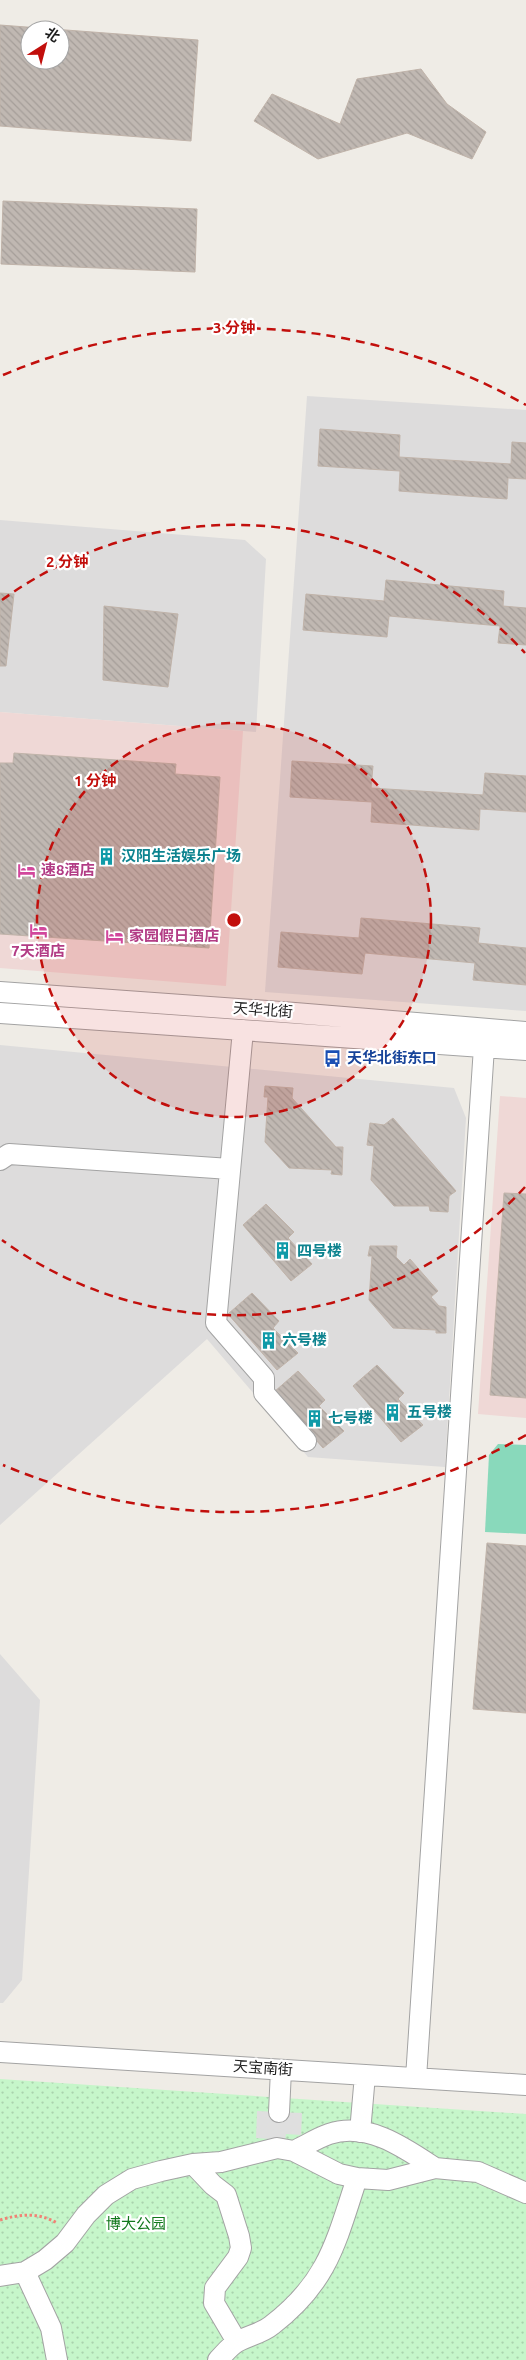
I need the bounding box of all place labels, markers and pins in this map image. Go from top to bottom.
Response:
building icon: 汉阳生活娱乐广场 [97,846,117,866]
place label: 汉阳生活娱乐广场 [121,847,241,864]
hotel icon: 速8酒店 [17,860,37,880]
place label: 速8酒店 [41,861,94,878]
centre of rings [225,911,243,929]
hotel icon: 7天酒店 [28,920,48,940]
hotel icon: 家园假日酒店 [105,926,125,946]
place label: 家园假日酒店 [129,927,219,944]
place label: 7天酒店 [11,942,65,959]
bus stop icon: 天华北街东口 [323,1048,343,1068]
place label: 天华北街东口 [347,1049,437,1066]
building icon: 四号楼 [273,1241,293,1261]
place label: 四号楼 [297,1242,342,1259]
building icon: 六号楼 [258,1330,278,1350]
place label: 六号楼 [282,1331,327,1348]
building icon: 五号楼 [383,1402,403,1422]
place label: 五号楼 [407,1403,452,1420]
building icon: 七号楼 [304,1408,324,1428]
place label: 七号楼 [328,1409,373,1426]

